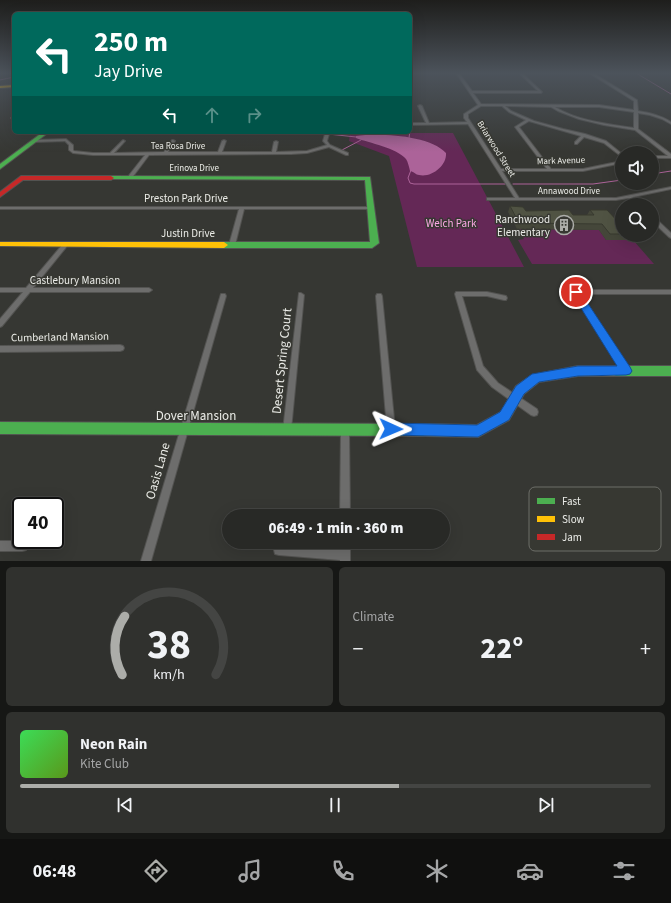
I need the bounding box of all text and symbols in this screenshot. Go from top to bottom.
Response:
text: 250 m [94,22,168,62]
icon: left [28,28,80,80]
text: Jay Drive [94,59,163,84]
icon: left [159,104,181,126]
icon: ahead [201,104,223,126]
icon: right [243,104,265,126]
street label: Briarwood Street [474,118,518,180]
street label: Tea Rosa Drive [151,140,206,153]
map controls [615,146,659,242]
button: sound [615,146,659,190]
street label: Mark Avenue [537,154,586,168]
street label: Erinova Drive [169,162,219,175]
street label: Annawood Drive [538,185,600,198]
street label: Preston Park Drive [144,191,229,206]
button: search [615,198,659,242]
place label: Ranchwood Elementary [495,212,550,240]
building icon: Ranchwood Elementary [553,214,575,236]
park label: Welch Park [426,216,477,231]
street label: Justin Drive [161,226,216,241]
street label: Castlebury Mansion [30,273,120,288]
pin [559,275,593,309]
icon: arrive [565,281,587,303]
street label: Desert Spring Court [267,307,297,415]
street label: Cumberland Mansion [11,329,109,345]
street label: Dover Mansion [156,407,236,425]
position arrow [370,408,412,450]
street label: Oasis Lane [141,440,175,502]
legend [529,487,661,551]
text: Fast [562,494,581,509]
speed limit sign: 40 [12,497,64,549]
text: Slow [562,512,585,527]
text: 06:49 · 1 min · 360 m [269,518,403,539]
text: Jam [562,530,582,545]
text: Climate [353,608,394,626]
text: 38 [147,614,191,674]
text: 22° [480,627,523,670]
text: − [353,633,363,665]
text: + [640,633,651,665]
text: km/h [153,663,185,684]
text: Neon Rain [80,734,147,755]
text: Kite Club [80,755,129,773]
icon: previous [114,794,136,816]
icon: pause [324,794,346,816]
icon: next [535,794,557,816]
icon: directions [142,857,170,885]
icon: music [236,857,264,885]
icon: phone [329,857,357,885]
icon: climate [423,857,451,885]
icon: car [516,857,544,885]
icon: filters [610,857,638,885]
text: 06:48 [33,859,76,884]

